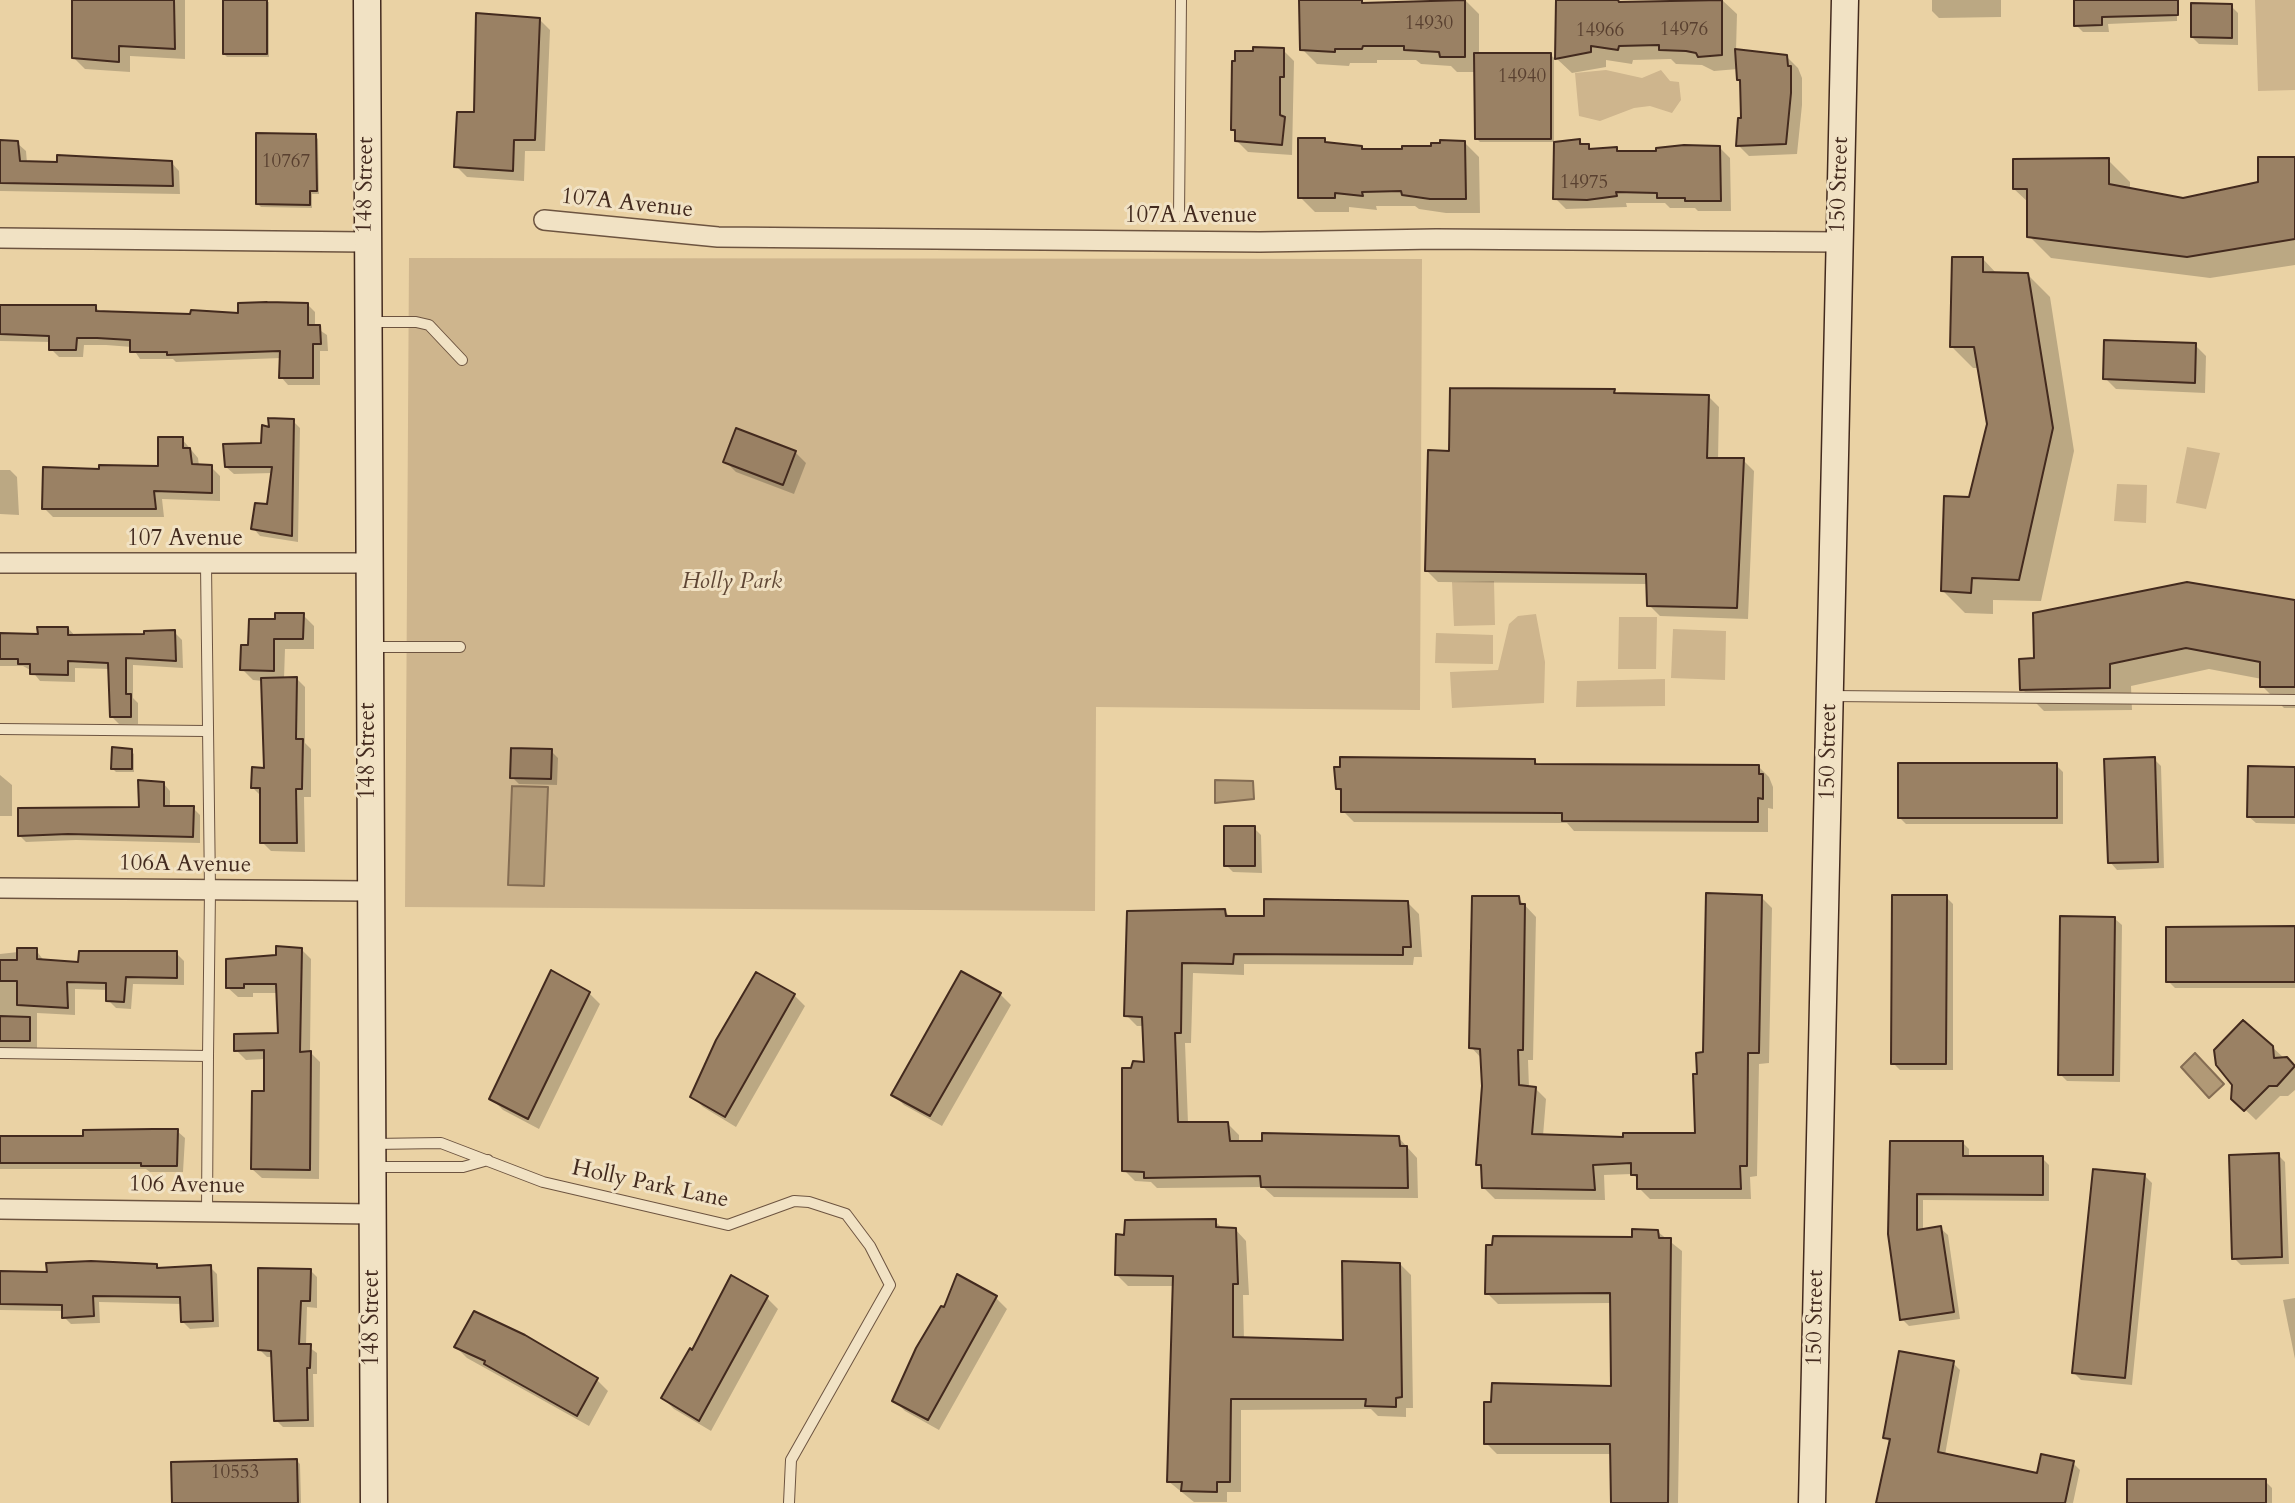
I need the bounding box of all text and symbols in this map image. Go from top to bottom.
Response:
house number: 14930 [1405,14,1453,36]
house number: 14976 [1660,20,1708,42]
house number: 14966 [1576,21,1624,43]
house number: 14940 [1498,67,1546,89]
street label: 148 Street [351,136,381,234]
street label: 150 Street [1825,136,1855,234]
house number: 10767 [262,152,310,174]
house number: 14975 [1560,173,1608,195]
street label: 107A Avenue [560,183,694,225]
street label: 107A Avenue [1125,203,1257,231]
street label: 107 Avenue [127,526,243,554]
park label: Holly Park [682,569,782,597]
street label: 148 Street [355,703,383,799]
street label: 150 Street [1814,703,1844,801]
street label: 106A Avenue [119,850,251,880]
street label: Holly Park Lane [569,1155,731,1215]
street label: 106 Avenue [129,1171,245,1201]
street label: 150 Street [1801,1269,1831,1367]
street label: 148 Street [359,1270,387,1366]
house number: 10553 [211,1463,259,1485]

